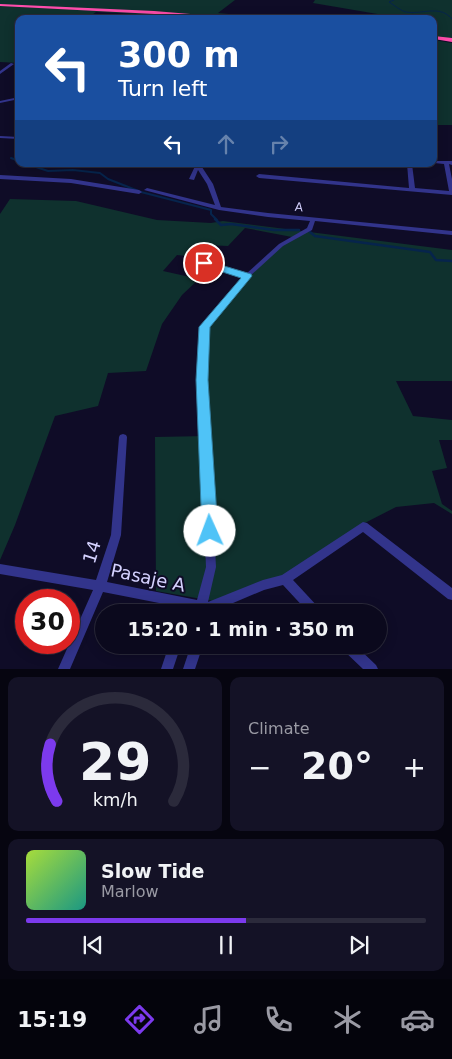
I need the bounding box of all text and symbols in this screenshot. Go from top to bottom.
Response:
icon: left [35,35,100,100]
text: 300 m [118,35,240,75]
text: Turn left [118,76,207,101]
icon: left [159,130,187,158]
icon: ahead [212,130,240,158]
icon: right [265,130,293,158]
street label: A [294,200,304,214]
pin [183,242,225,284]
icon: arrive [190,249,218,277]
position arrow [183,504,235,556]
street label: 14 [78,538,105,566]
street label: Pasaje A [109,559,188,596]
speed limit sign: 30 [15,589,80,654]
text: 15:20 · 1 min · 350 m [127,618,355,640]
text: Climate [248,719,310,738]
text: 29 [79,732,151,792]
text: 20° [301,744,373,788]
text: − [248,751,271,784]
text: + [403,751,426,784]
text: km/h [92,789,138,810]
text: Slow Tide [101,860,204,882]
text: Marlow [101,882,159,901]
icon: previous [79,931,107,959]
icon: pause [212,931,240,959]
icon: next [345,931,373,959]
icon: directions [122,1002,157,1037]
icon: music [191,1002,226,1037]
icon: phone [261,1002,296,1037]
icon: climate [330,1002,365,1037]
icon: car [400,1002,435,1037]
text: 15:19 [17,1007,87,1032]

